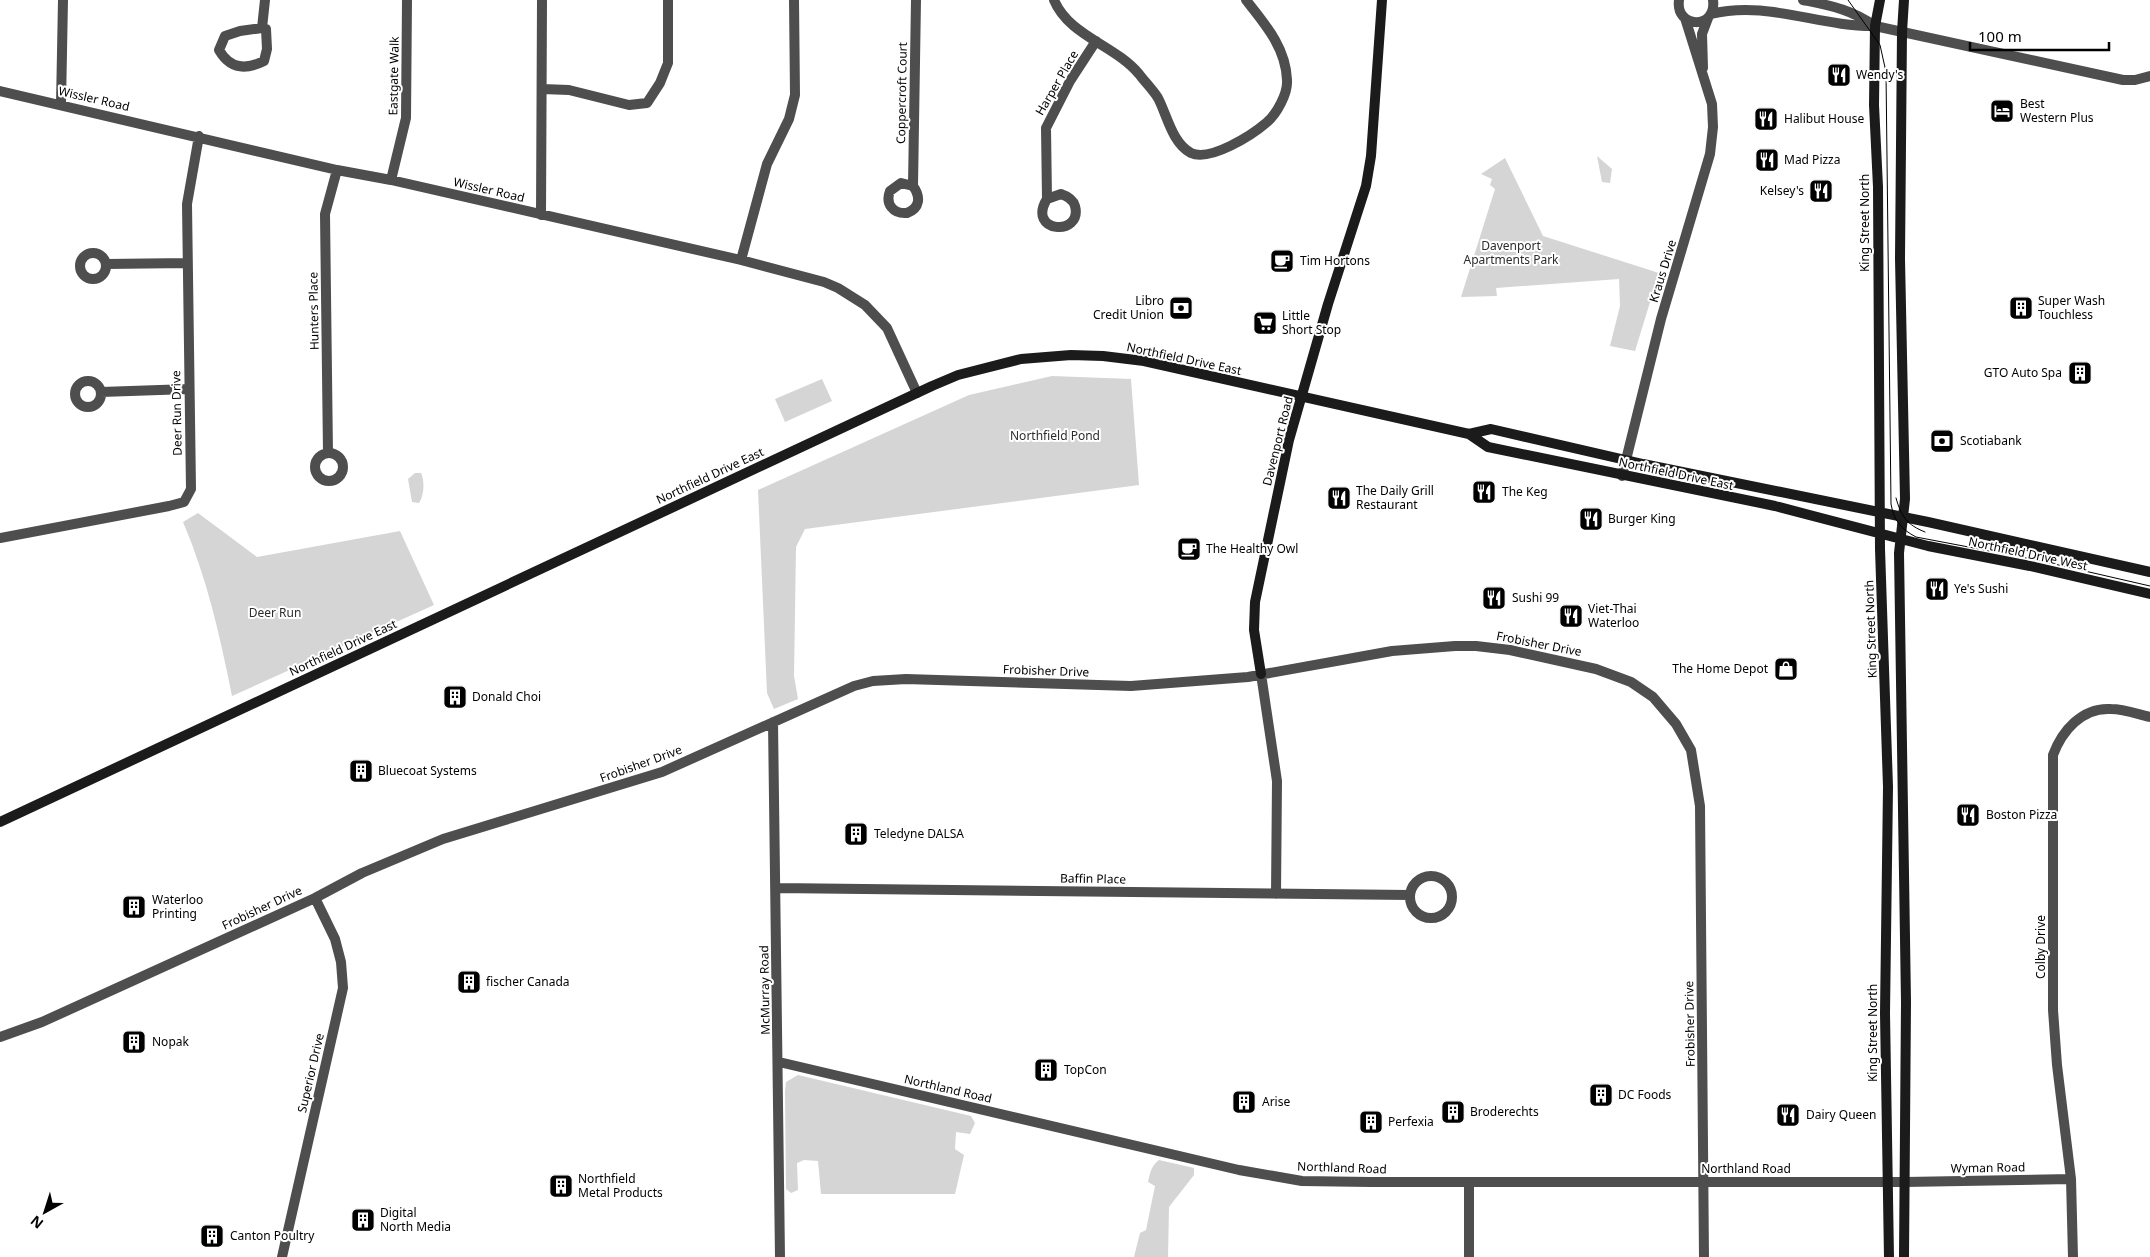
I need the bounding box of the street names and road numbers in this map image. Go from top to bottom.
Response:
street label: Eastgate Walk [384,36,403,116]
street label: Coppercroft Court [892,41,911,144]
street label: Harper Place [1031,47,1082,118]
street label: Wissler Road [57,82,131,115]
street label: Wissler Road [452,173,526,206]
street label: King Street North [1856,174,1873,272]
street label: Kraus Drive [1645,237,1680,304]
street label: Hunters Place [304,272,323,350]
street label: Northfield Drive East [1125,338,1244,379]
street label: Deer Run Drive [167,370,186,456]
street label: Davenport Road [1258,394,1297,487]
street label: Northfield Drive East [653,443,767,508]
street label: Northfield Drive East [1617,453,1736,494]
street label: Northfield Drive West [1967,533,2090,575]
street label: King Street North [1860,580,1881,678]
street label: Northfield Drive East [286,615,400,680]
street label: Frobisher Drive [1495,627,1583,660]
street label: Frobisher Drive [1003,660,1090,681]
street label: Frobisher Drive [597,741,685,786]
street label: Baffin Place [1060,869,1126,888]
street label: Frobisher Drive [219,881,305,934]
street label: Colby Drive [2032,915,2049,979]
street label: McMurray Road [755,945,774,1035]
street label: Frobisher Drive [1680,980,1699,1067]
street label: King Street North [1864,984,1881,1082]
street label: Superior Drive [293,1031,328,1114]
street label: Northland Road [903,1070,994,1107]
street label: Northland Road [1297,1157,1387,1178]
street label: Wyman Road [1951,1158,2025,1177]
street label: Northland Road [1701,1160,1791,1177]

